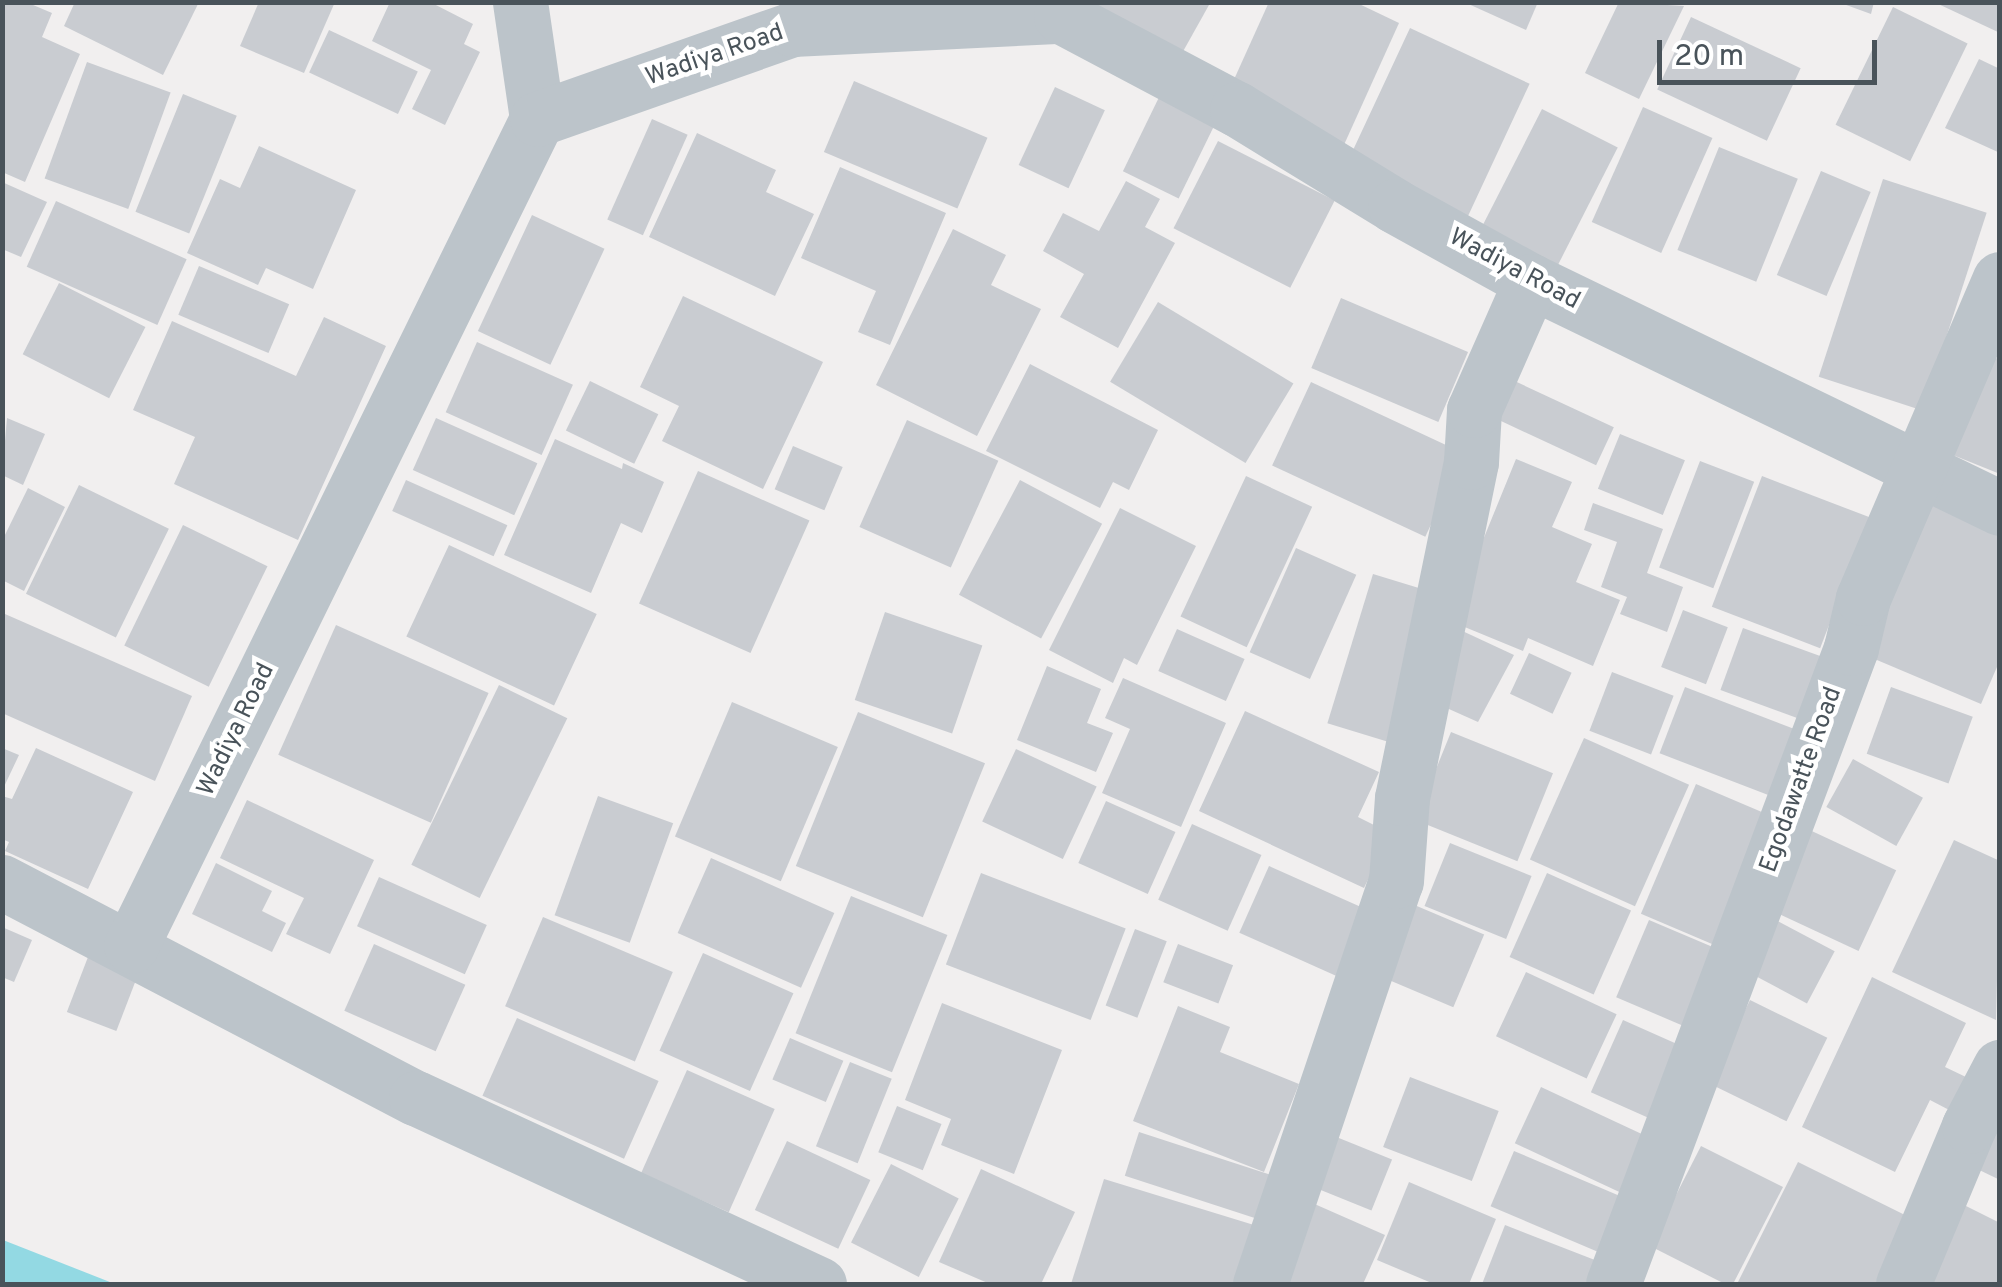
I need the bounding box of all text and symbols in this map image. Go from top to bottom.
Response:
street label: Wadiya Road [642,18,788,94]
scale bar [1662,20,1882,82]
text: 20 m [1674,39,1744,76]
street label: Wadiya Road [1443,223,1585,317]
street label: Wadiya Road [192,659,282,801]
street label: Egodawatte Road [1755,683,1849,877]

